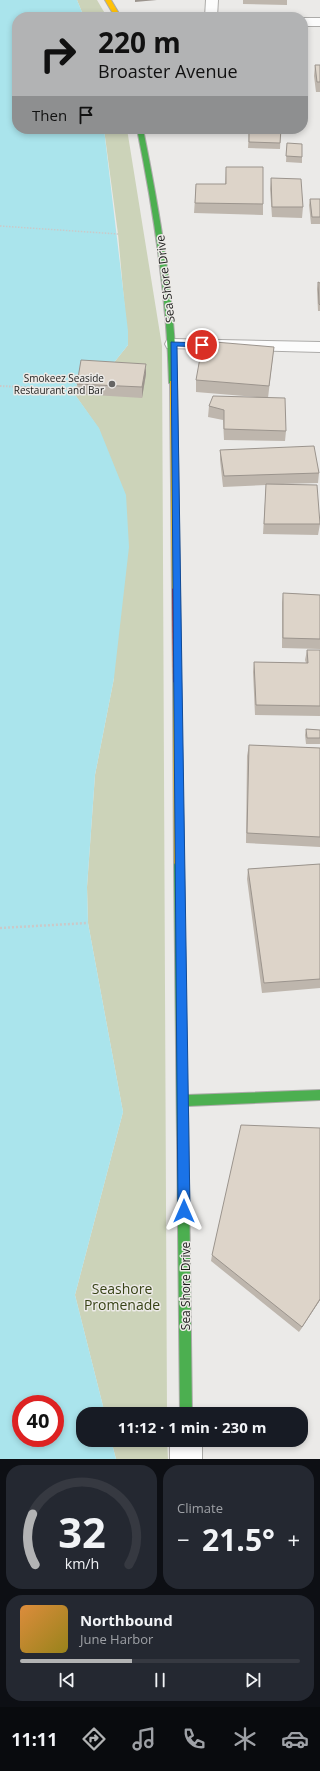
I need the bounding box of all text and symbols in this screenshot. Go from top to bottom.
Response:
text: 220 m [98,23,181,61]
icon: right [32,28,84,80]
text: Broaster Avenue [98,59,238,83]
icon: arrive [75,104,97,126]
text: Then [32,105,67,125]
street label: Sea Shore Drive [151,234,179,324]
pin [185,328,219,362]
icon: arrive [191,334,213,356]
place label: Smokeez Seaside Restaurant and Bar [14,371,104,397]
marker: Smokeez Seaside Restaurant and Bar [107,379,117,389]
position arrow [163,1190,205,1232]
street label: Sea Shore Drive [177,1242,194,1330]
park label: Seashore Promenade [84,1279,160,1314]
speed limit sign: 40 [12,1395,64,1447]
text: 11:12 · 1 min · 230 m [118,1417,266,1437]
text: Climate [177,1499,223,1517]
text: 32 [58,1504,105,1560]
text: 21.5° [202,1519,275,1560]
text: − [177,1524,190,1554]
text: + [287,1524,300,1554]
text: km/h [64,1554,99,1573]
text: Northbound [80,1610,173,1630]
text: June Harbor [80,1630,153,1648]
icon: previous [56,1669,78,1691]
icon: pause [149,1669,171,1691]
icon: next [242,1669,264,1691]
icon: directions [80,1725,108,1753]
icon: music [130,1725,158,1753]
icon: phone [180,1725,208,1753]
icon: climate [231,1725,259,1753]
icon: car [281,1725,309,1753]
text: 11:11 [11,1727,57,1751]

